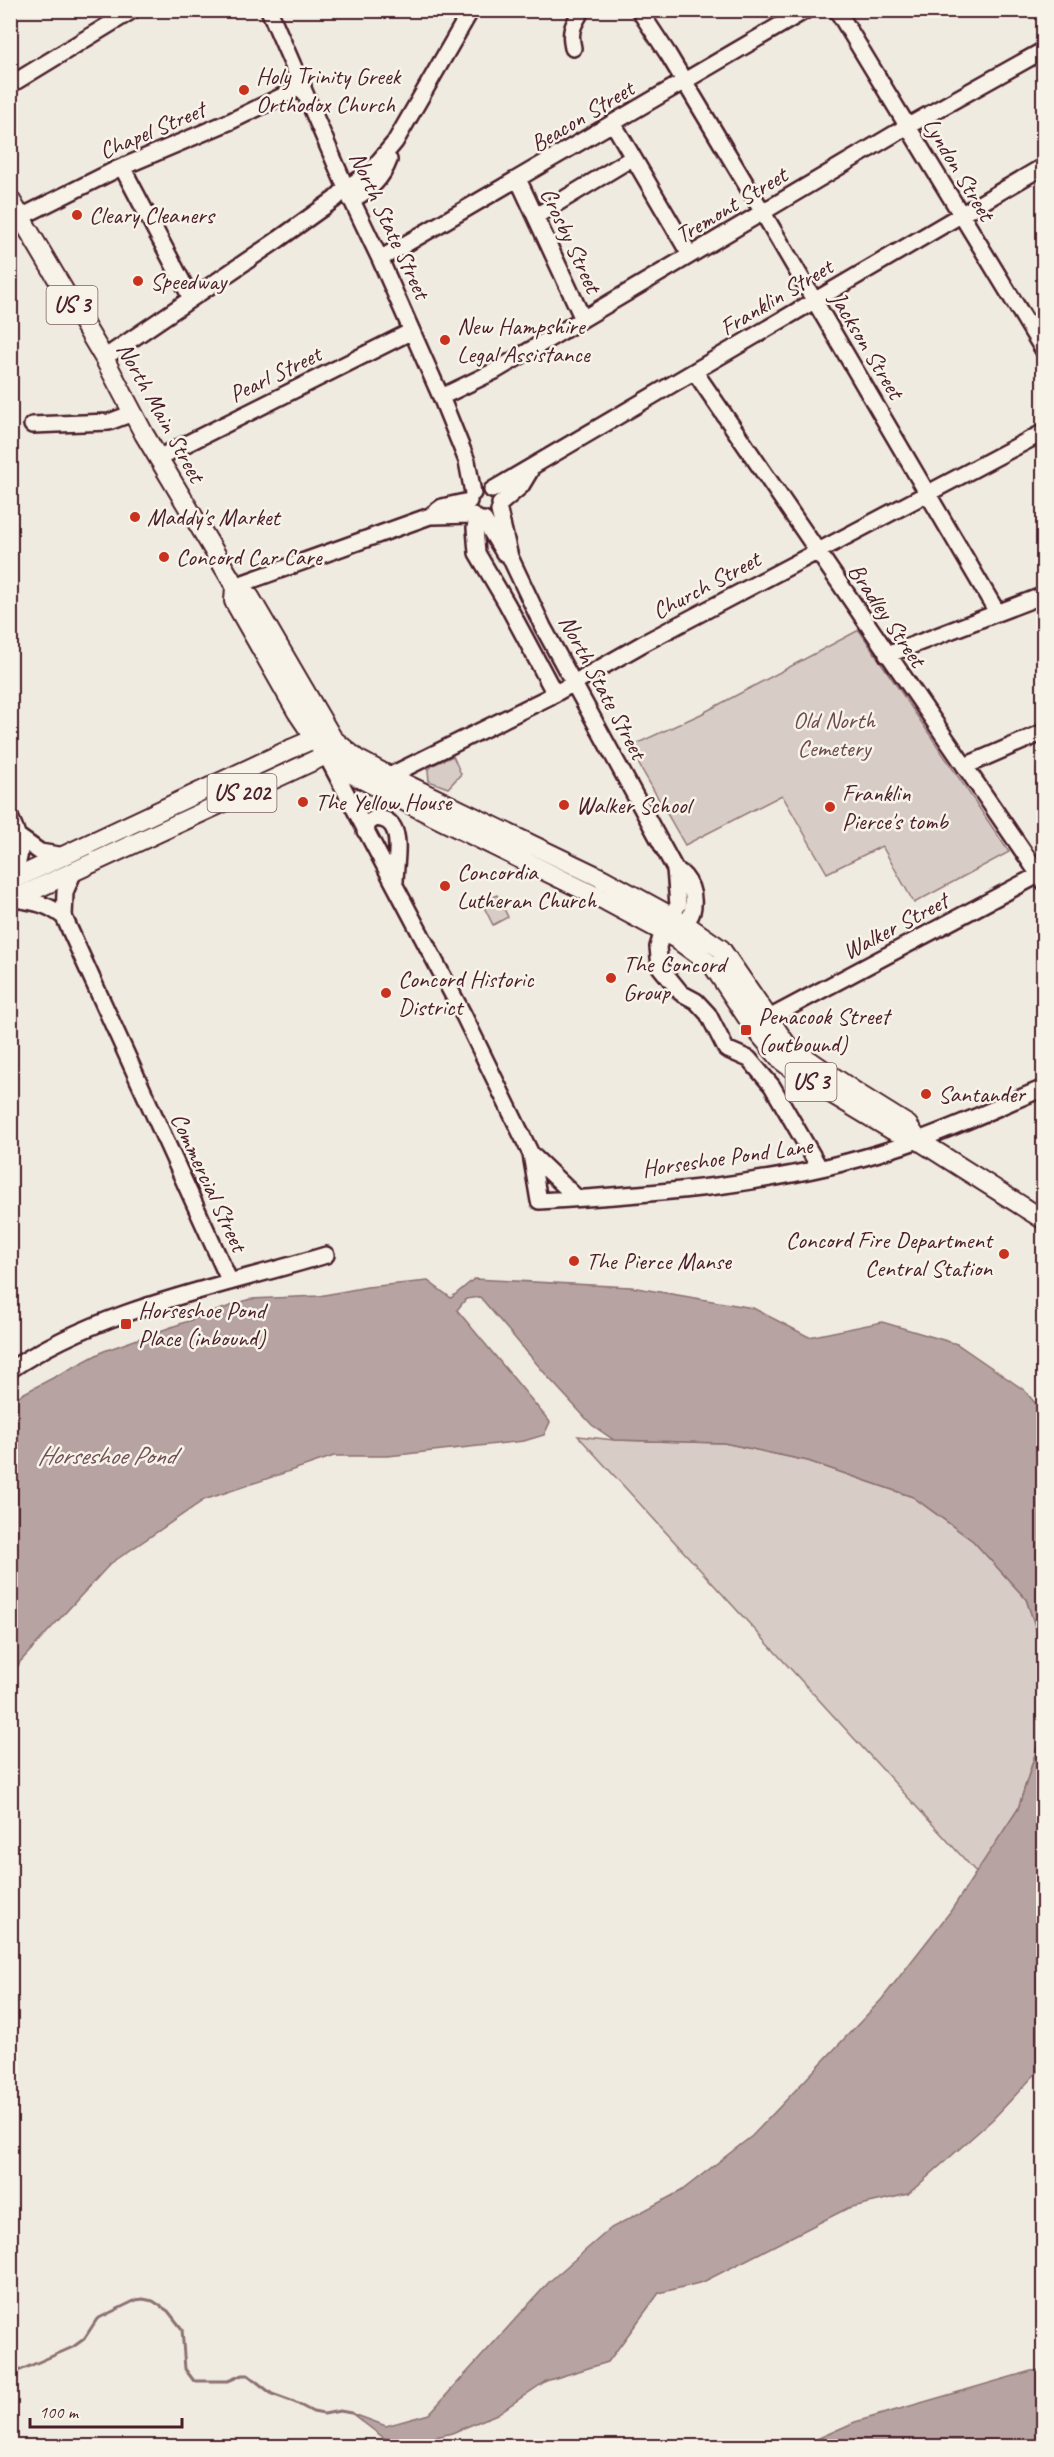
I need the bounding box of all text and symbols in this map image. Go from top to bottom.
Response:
place label: Holy Trinity Greek Orthodox Church [256,61,403,119]
street label: Beacon Street [525,72,641,159]
marker: Holy Trinity Greek Orthodox Church [237,83,251,97]
street label: Chapel Street [95,93,212,166]
street label: Lyndon Street [917,112,1003,228]
street label: North State Street [343,147,438,305]
street label: Tremont Street [670,159,794,250]
street label: Crosby Street [534,183,609,299]
place label: Cleary Cleaners [89,200,217,230]
marker: Cleary Cleaners [70,208,84,222]
street label: Franklin Street [714,251,840,342]
place label: Speedway [150,266,228,296]
marker: Speedway [131,274,145,288]
street label: Jackson Street [823,285,912,406]
road number: US 3 [46,286,98,324]
place label: New Hampshire Legal Assistance [457,311,592,369]
marker: New Hampshire Legal Assistance [438,333,452,347]
street label: North Main Street [110,337,213,489]
street label: Pearl Street [224,338,328,409]
place label: Maddy's Market [147,502,282,532]
marker: Maddy's Market [128,510,142,524]
place label: Concord Car Care [176,542,324,572]
street label: Church Street [647,543,767,626]
marker: Concord Car Care [157,550,171,564]
street label: Bradley Street [841,557,934,674]
street label: North State Street [552,610,655,766]
park label: Old North Cemetery [793,705,876,763]
road number: US 202 [208,774,276,812]
place label: Franklin Pierce's tomb [842,778,949,836]
place label: The Yellow House [315,787,454,817]
place label: Walker School [576,790,694,820]
marker: The Yellow House [296,795,310,809]
marker: Walker School [557,798,571,812]
marker: Franklin Pierce's tomb [823,800,837,814]
place label: Concordia Lutheran Church [457,857,597,915]
marker: Concordia Lutheran Church [438,879,452,893]
street label: Walker Street [837,884,956,966]
place label: The Concord Group [623,949,729,1007]
place label: Concord Historic District [398,964,535,1022]
marker: The Concord Group [604,971,618,985]
marker: Concord Historic District [379,986,393,1000]
place label: Penacook Street (outbound) [758,1001,892,1059]
marker: Penacook Street (outbound) [739,1023,753,1037]
road number: US 3 [786,1063,836,1101]
place label: Santander [938,1079,1027,1109]
marker: Santander [919,1087,933,1101]
street label: Commercial Street [164,1108,255,1258]
street label: Horseshoe Pond Lane [640,1130,816,1184]
place label: Concord Fire Department Central Station [786,1225,994,1283]
place label: The Pierce Manse [586,1246,733,1276]
marker: Concord Fire Department Central Station [997,1247,1011,1261]
marker: The Pierce Manse [567,1254,581,1268]
place label: Horseshoe Pond Place (inbound) [138,1295,269,1353]
marker: Horseshoe Pond Place (inbound) [119,1317,133,1331]
water label: Horseshoe Pond [37,1439,183,1472]
scale bar [30,2391,182,2429]
text: 100 m [39,2401,80,2423]

